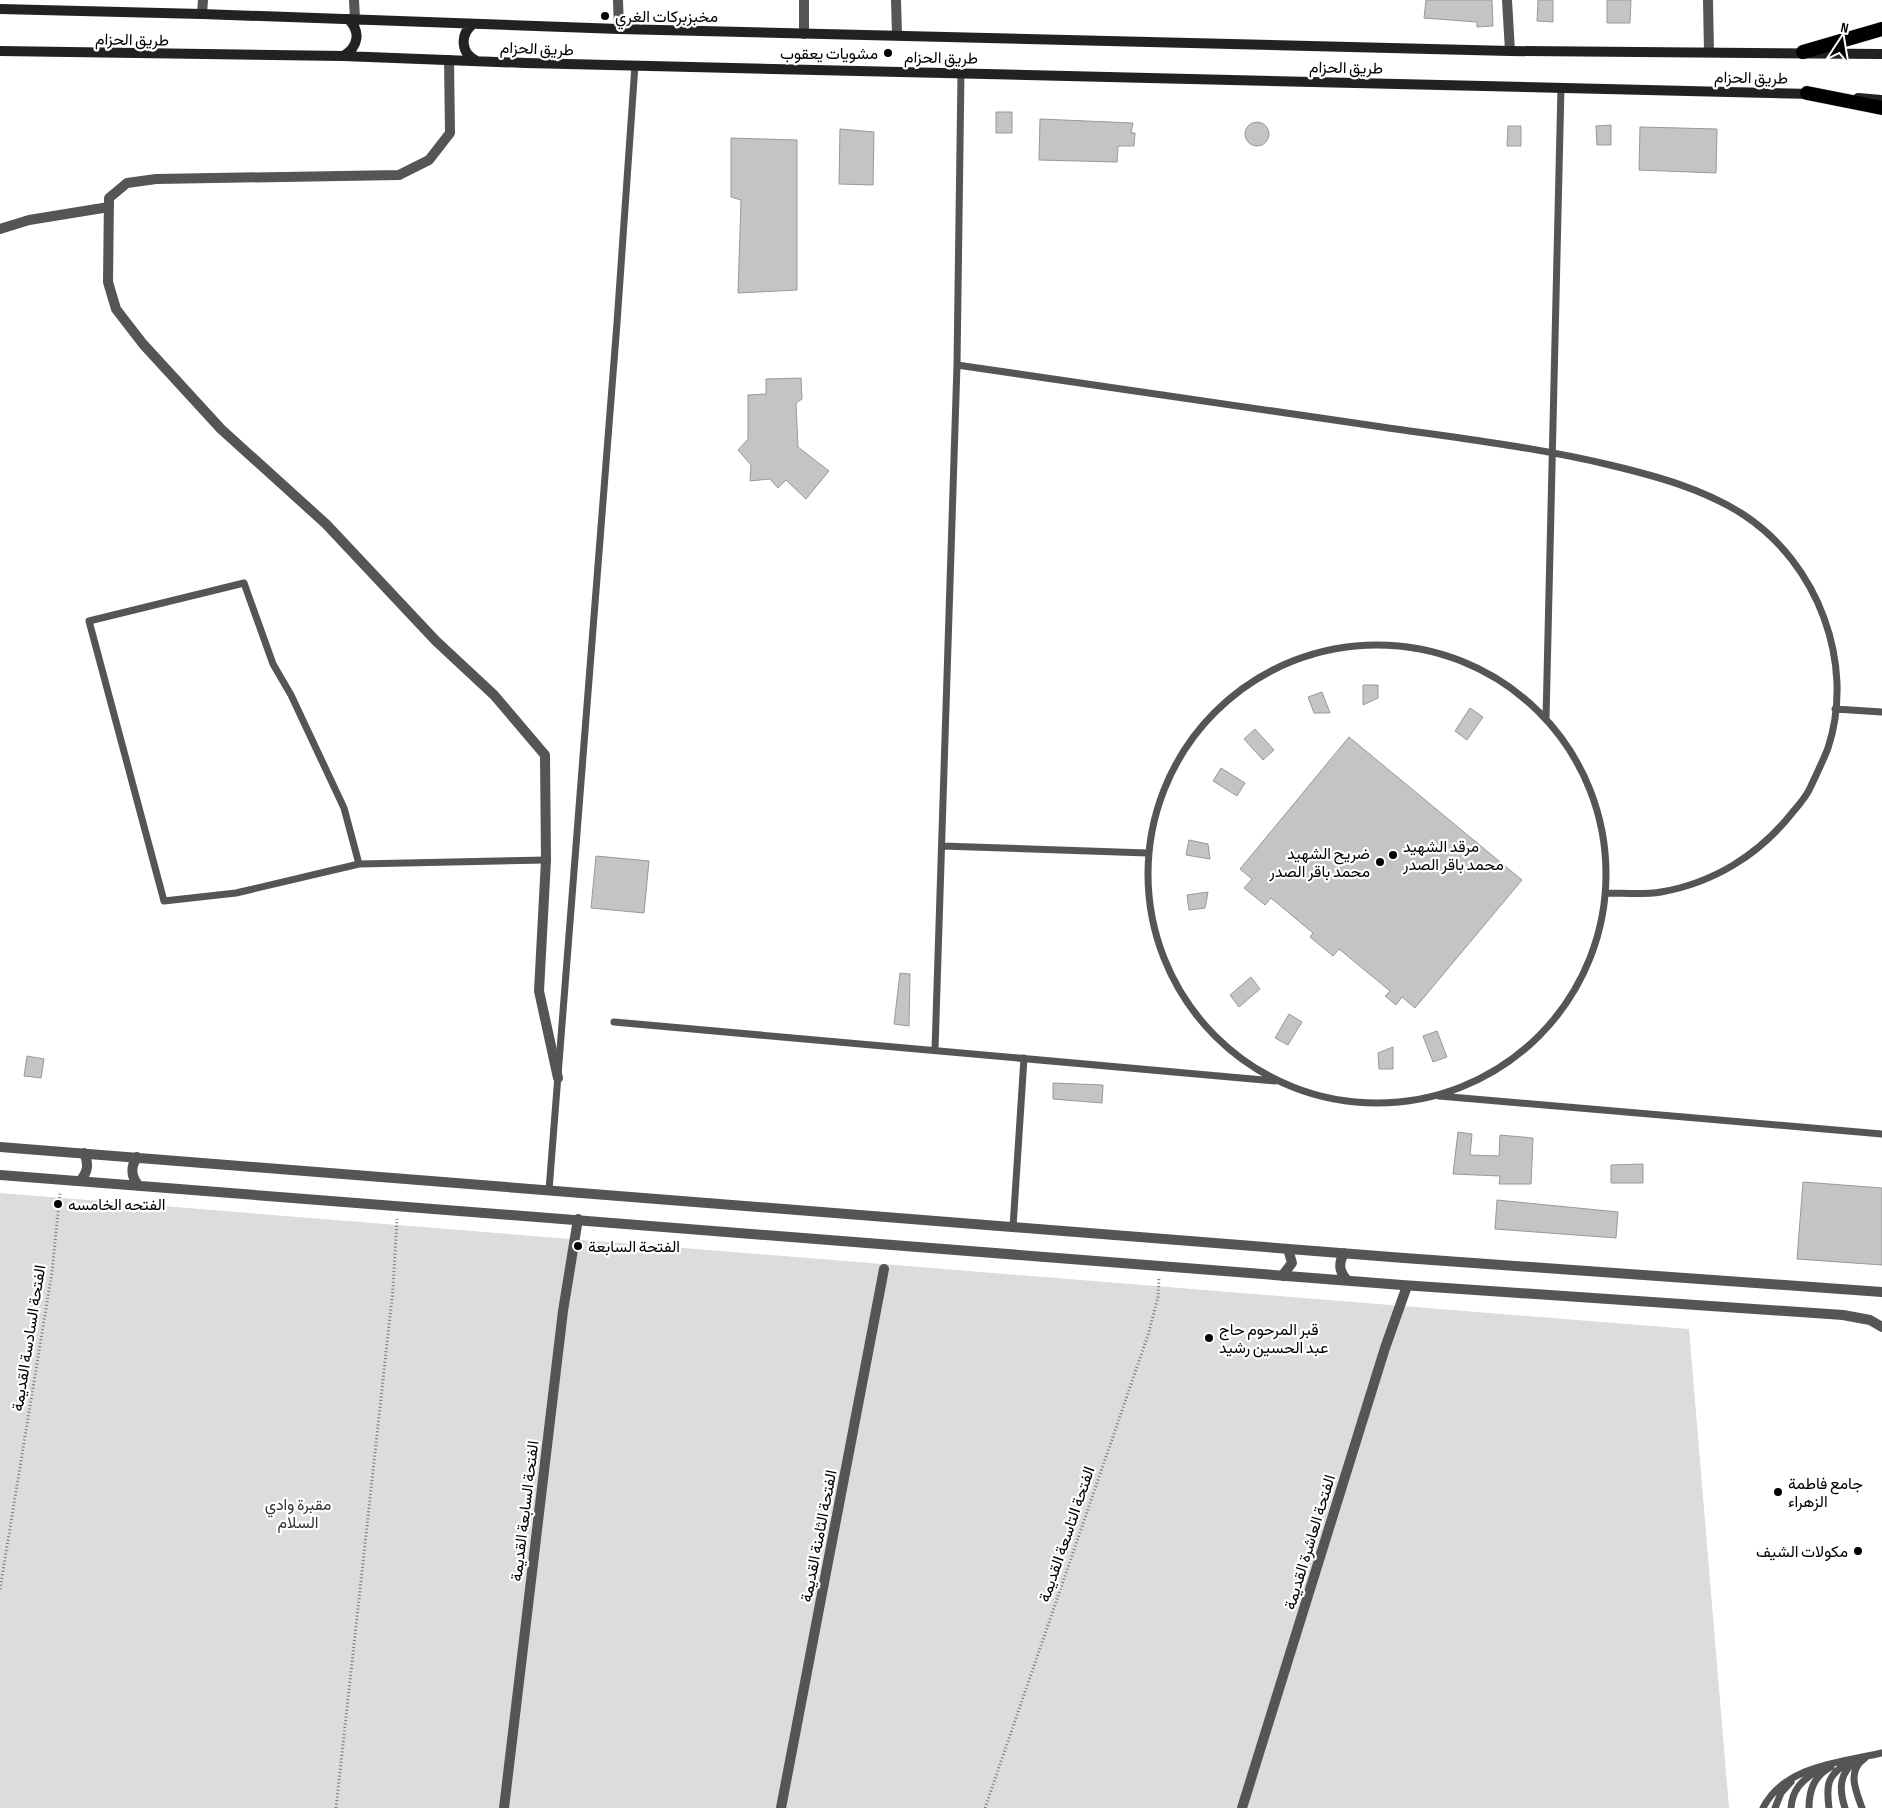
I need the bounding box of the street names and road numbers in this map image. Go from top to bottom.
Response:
street label: طريق الحزام [95,30,169,51]
street label: طريق الحزام [500,39,574,60]
street label: طريق الحزام [904,48,978,69]
street label: طريق الحزام [1309,58,1383,79]
street label: طريق الحزام [1714,68,1788,89]
street label: الفتحة السادسة القديمة [9,1264,50,1413]
street label: الفتحة السابعة القديمة [507,1440,544,1583]
street label: الفتحة التاسعة القديمة [1035,1464,1100,1605]
street label: الفتحة الثامنة القديمة [797,1469,842,1604]
street label: الفتحة العاشرة القديمة [1281,1473,1340,1612]

